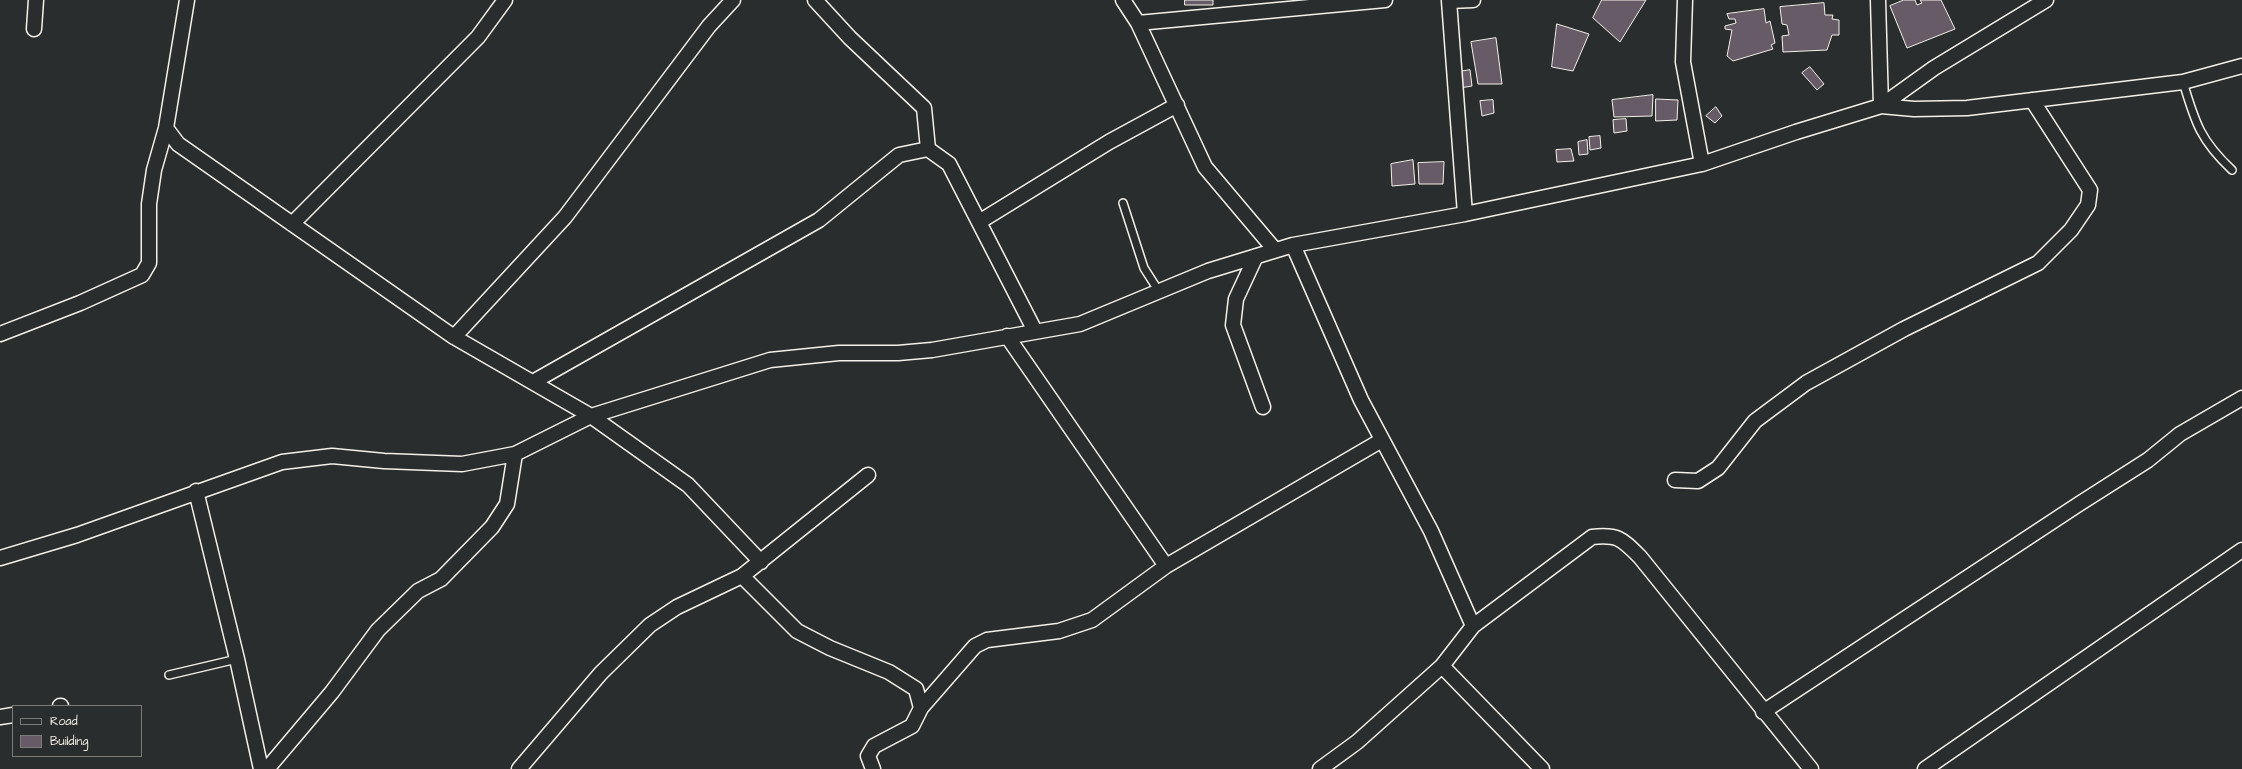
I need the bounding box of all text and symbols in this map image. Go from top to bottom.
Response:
legend [12,705,142,757]
text: Road [50,713,78,730]
text: Building [50,733,88,750]

